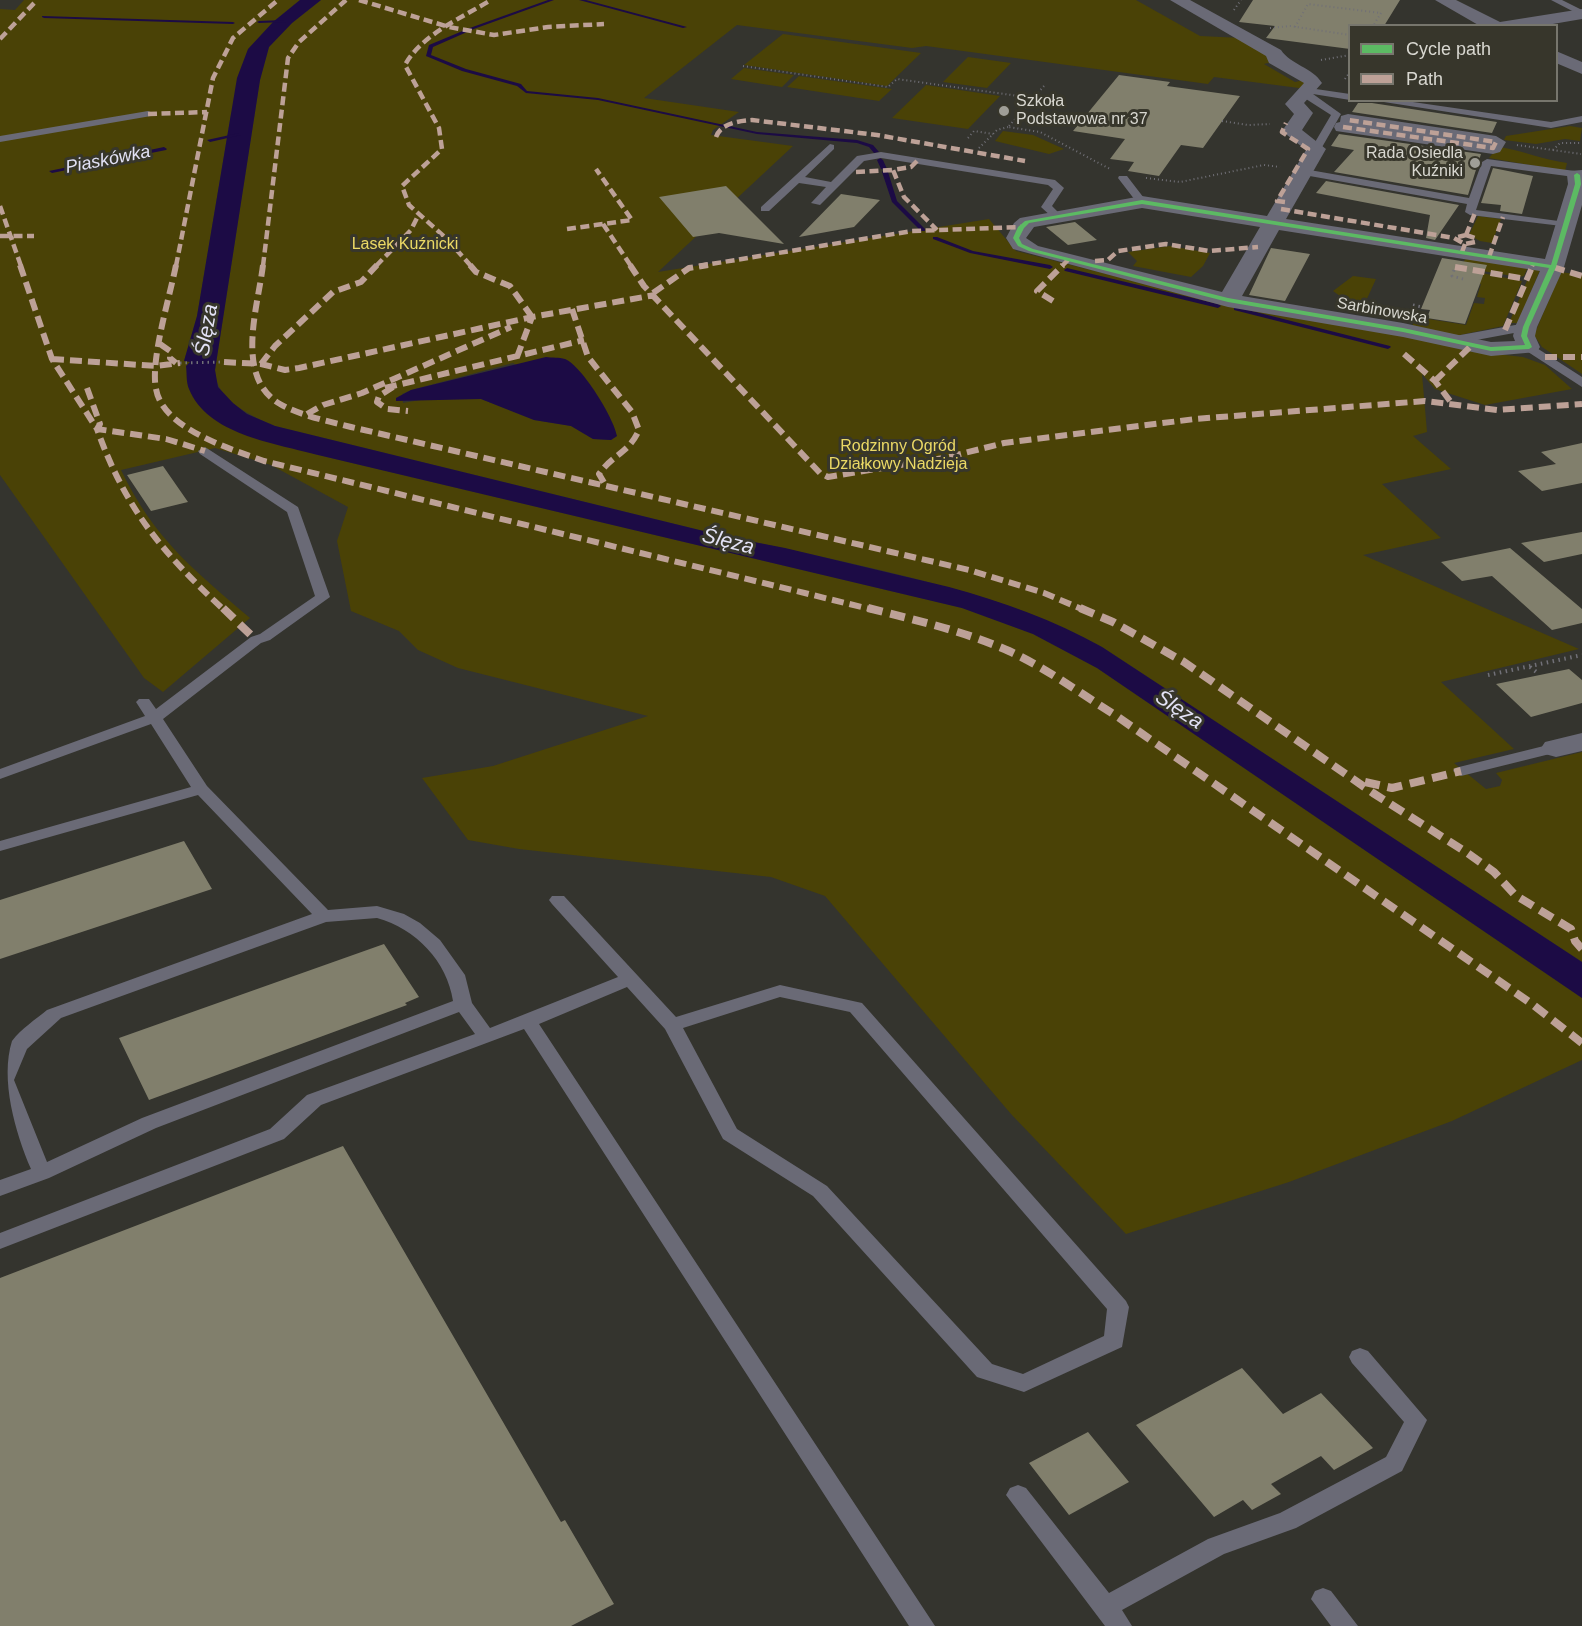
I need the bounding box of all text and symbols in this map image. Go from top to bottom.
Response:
legend [1348,24,1558,102]
text: Cycle path [1406,39,1491,59]
text: Path [1406,69,1443,89]
place label: Szkoła Podstawowa nr 37 [1016,92,1148,130]
marker: Szkoła Podstawowa nr 37 [997,104,1011,118]
water label: Piaskówka [64,141,152,179]
place label: Rada Osiedla Kuźniki [1366,144,1463,182]
marker: Rada Osiedla Kuźniki [1468,156,1482,170]
park label: Lasek Kuźnicki [352,235,458,255]
street label: Sarbinowska [1335,294,1429,328]
water label: Ślęza [190,302,224,358]
park label: Rodzinny Ogród Działkowy Nadzieja [829,437,967,475]
water label: Ślęza [699,523,757,561]
water label: Ślęza [1150,685,1208,735]

